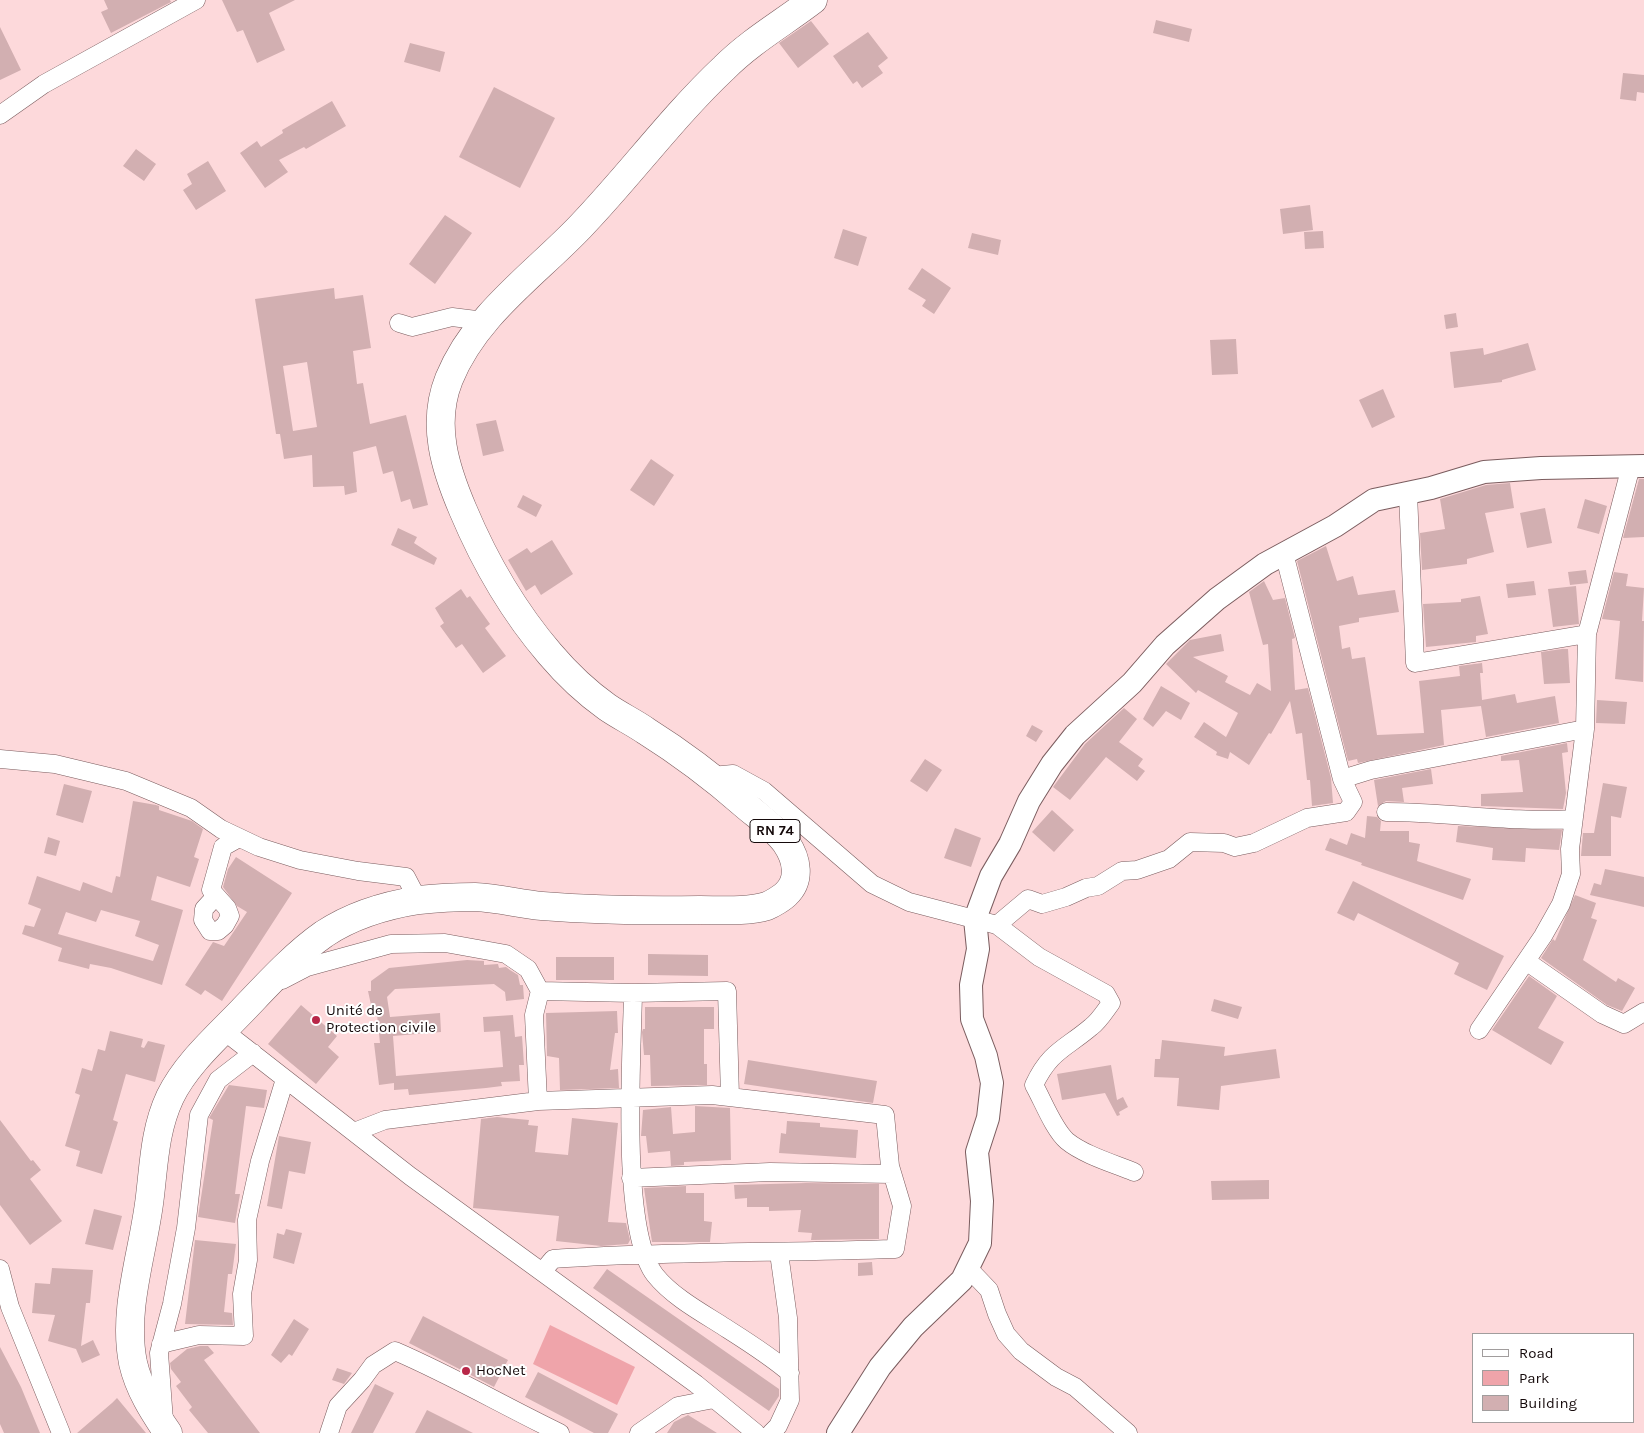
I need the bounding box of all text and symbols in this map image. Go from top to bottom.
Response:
road number: RN 74 [750,819,800,842]
place label: Unité de Protection civile [326,1002,436,1037]
marker: Unité de Protection civile [310,1014,322,1026]
legend [1472,1333,1634,1423]
text: Road [1519,1344,1554,1362]
place label: HocNet [476,1362,526,1380]
marker: HocNet [460,1365,472,1377]
text: Park [1519,1369,1549,1387]
text: Building [1519,1394,1577,1412]

